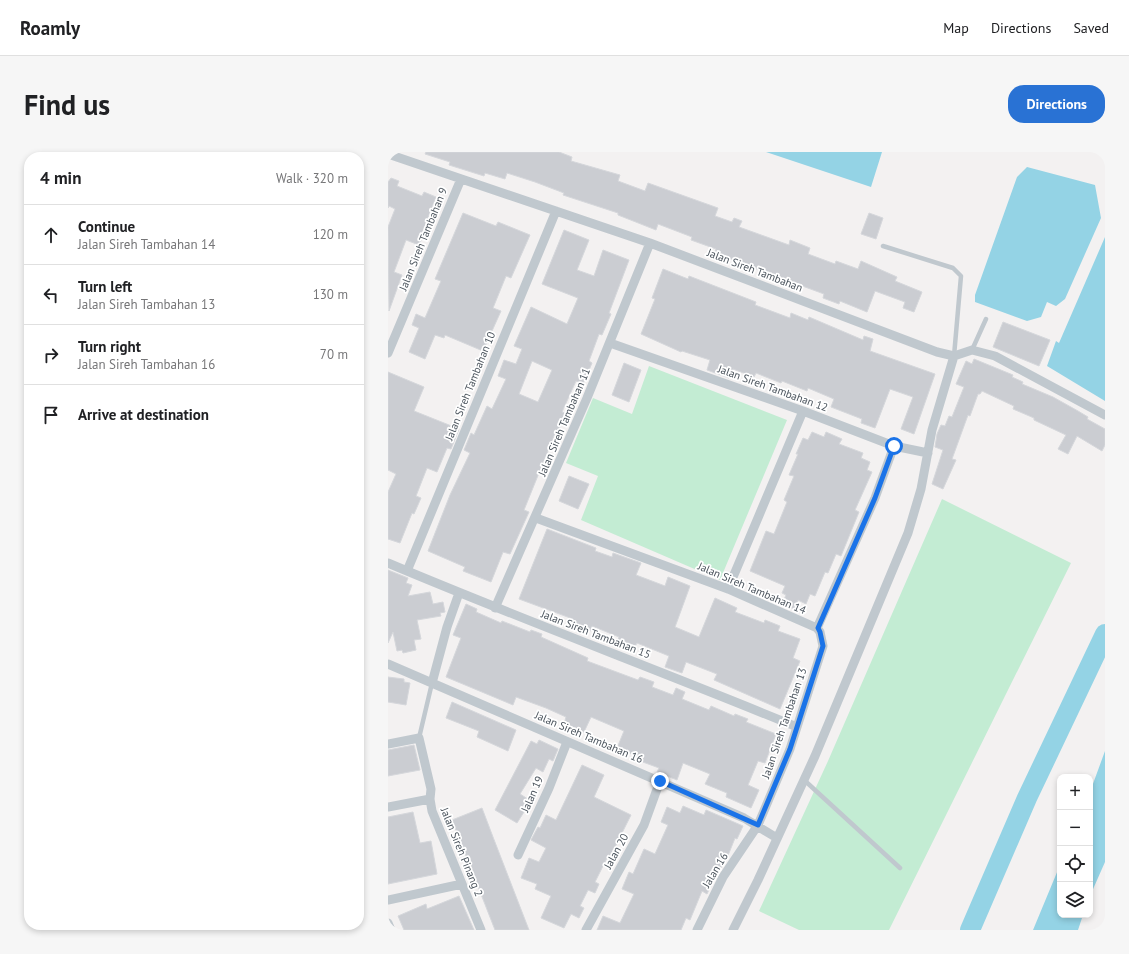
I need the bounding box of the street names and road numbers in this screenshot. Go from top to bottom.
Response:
street label: Jalan Sireh Tambahan 9 [395,185,450,294]
street label: Jalan Sireh Tambahan [704,245,805,295]
street label: Jalan Sireh Tambahan 10 [441,330,498,443]
street label: Jalan Sireh Tambahan 12 [715,361,830,414]
street label: Jalan Sireh Tambahan 11 [534,366,593,479]
street label: Jalan Sireh Tambahan 14 [695,558,808,617]
street label: Jalan Sireh Tambahan 15 [538,606,653,661]
street label: Jalan Sireh Tambahan 13 [758,666,810,781]
street label: Jalan Sireh Tambahan 16 [532,707,645,766]
street label: Jalan 19 [517,774,546,815]
street label: Jalan Sireh Pinang 2 [437,805,486,899]
street label: Jalan 20 [600,831,631,872]
street label: Jalan 16 [699,850,731,891]

